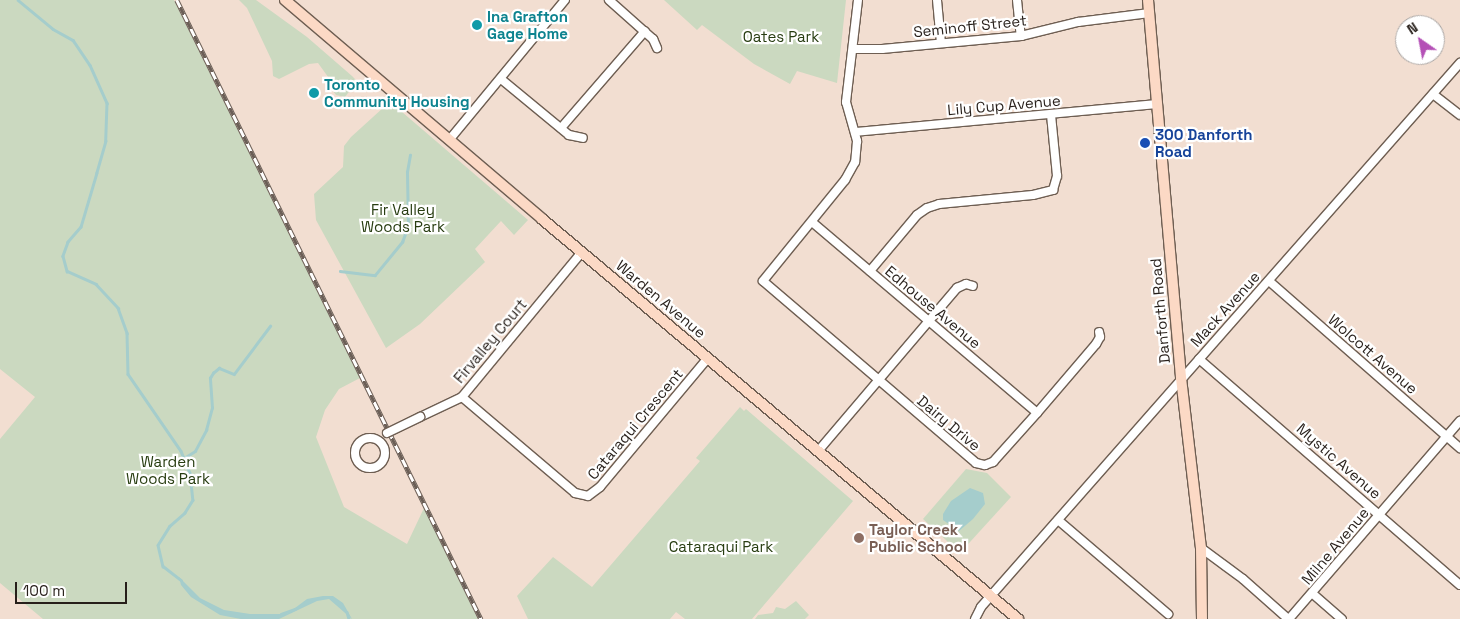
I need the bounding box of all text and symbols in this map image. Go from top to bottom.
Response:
place label: Ina Grafton Gage Home [487,7,568,42]
street label: Seminoff Street [912,11,1028,41]
north arrow [1395,15,1445,65]
text: N [1404,18,1421,38]
marker: Ina Grafton Gage Home [471,19,483,31]
park label: Oates Park [743,28,819,46]
place label: Toronto Community Housing [324,75,470,110]
marker: Toronto Community Housing [308,87,320,99]
street label: Lily Cup Avenue [946,91,1062,119]
place label: 300 Danforth Road [1155,125,1253,160]
marker: 300 Danforth Road [1139,137,1151,149]
park label: Fir Valley Woods Park [361,200,445,235]
street label: Warden Avenue [612,256,710,342]
street label: Danforth Road [1146,258,1174,364]
street label: Edhouse Avenue [881,262,985,352]
street label: Mack Avenue [1186,268,1264,350]
street label: Firvalley Court [450,295,530,387]
street label: Wolcott Avenue [1325,310,1421,398]
street label: Cataraqui Crescent [583,365,687,483]
street label: Dairy Drive [914,391,984,455]
street label: Mystic Avenue [1293,419,1385,503]
park label: Warden Woods Park [126,452,210,487]
street label: Milne Avenue [1297,504,1373,588]
place label: Taylor Creek Public School [869,520,967,555]
marker: Taylor Creek Public School [853,532,865,544]
park label: Cataraqui Park [669,538,773,556]
scale bar [18,572,130,604]
text: 100 m [23,581,65,600]

